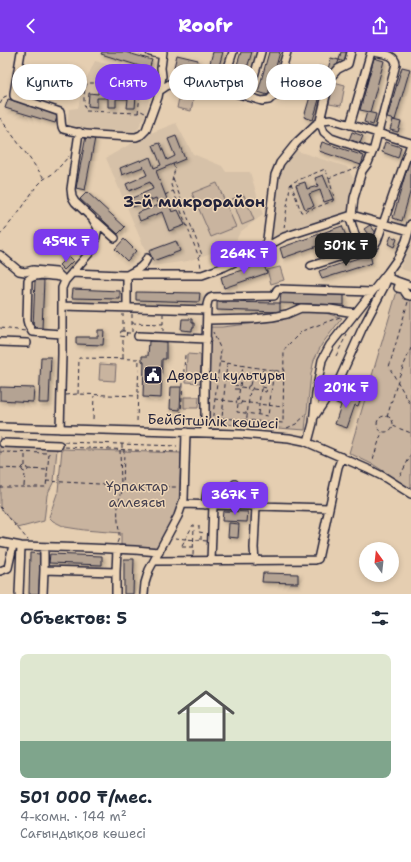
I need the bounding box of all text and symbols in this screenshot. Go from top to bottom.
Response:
text: Roofr [178,14,233,38]
icon: back [20,15,42,37]
icon: share [369,15,391,37]
chip: Купить [12,64,87,100]
chip: Снять [95,64,161,100]
chip: Фильтры [169,64,258,100]
chip: Новое [266,64,336,100]
district label: 3-й микрорайон [123,191,265,212]
pin: 459K ₸ [33,229,99,263]
text: 459K ₸ [42,233,90,250]
pin: 501K ₸ [313,233,379,267]
text: 501K ₸ [324,237,368,254]
pin: 264K ₸ [211,241,277,275]
text: 264K ₸ [220,245,268,262]
public building icon: Дворец культуры [142,364,164,386]
place label: Дворец культуры [167,366,285,384]
pin: 201K ₸ [313,375,379,409]
text: 201K ₸ [324,379,368,396]
street label: Бейбітшілік көшесі [147,410,279,432]
park label: Ұрпактар аллеясы [106,477,168,511]
pin: 367K ₸ [202,482,268,516]
text: 367K ₸ [211,486,259,503]
north arrow [359,542,399,582]
map controls [359,542,399,582]
text: Объектов: 5 [20,607,127,629]
icon: filters [369,607,391,629]
icon: home [170,680,242,752]
text: 501 000 ₸/мес. [20,786,152,808]
text: 4-комн. · 144 m² [20,808,127,825]
text: Сағындықов көшесі [20,825,146,842]

